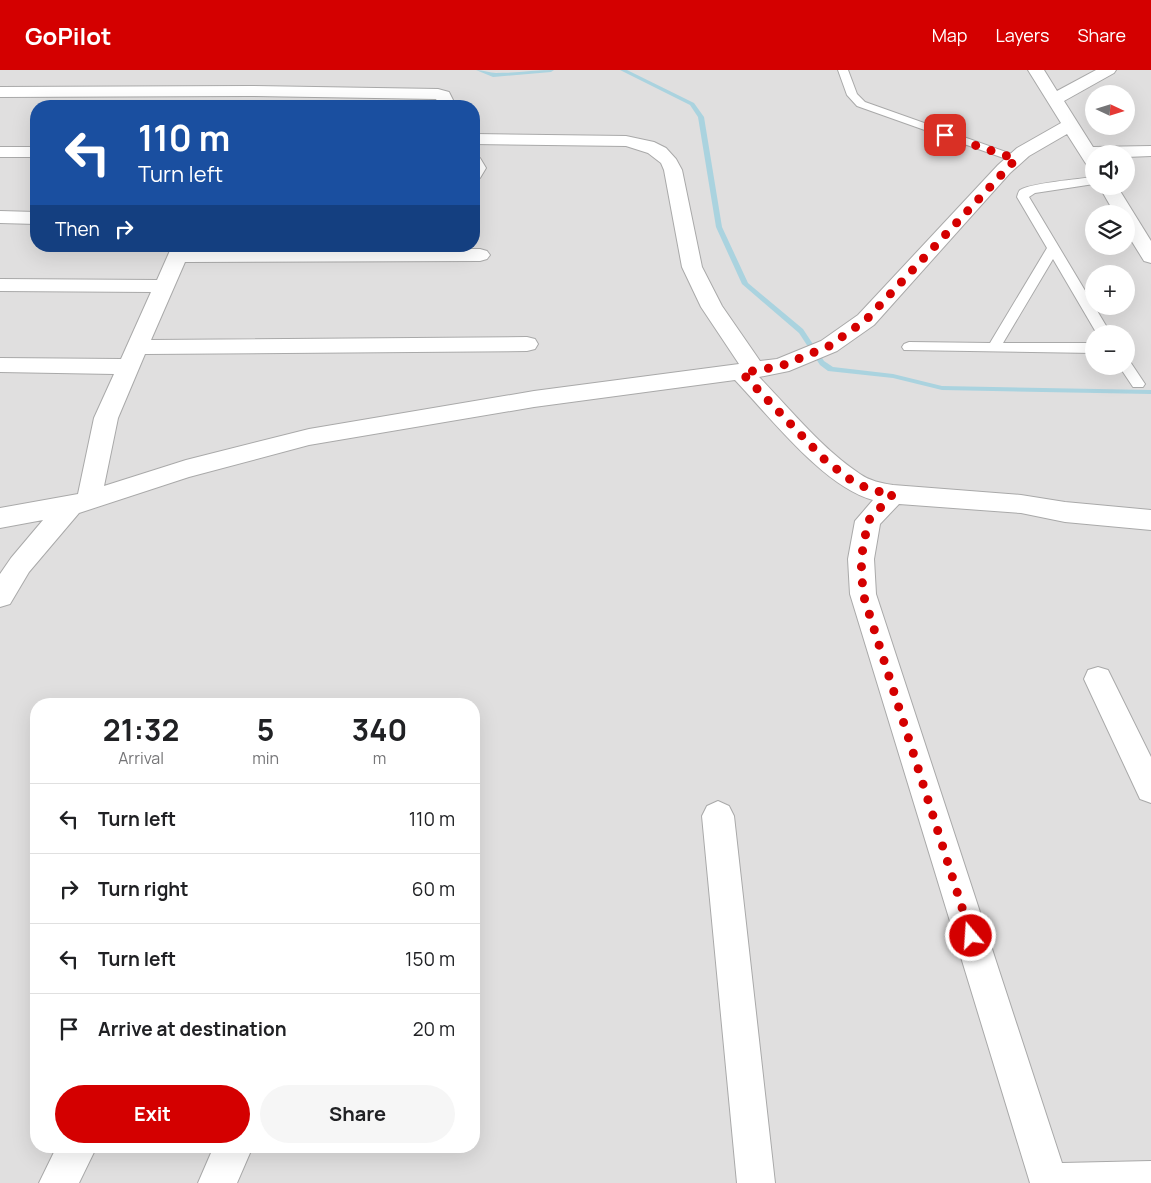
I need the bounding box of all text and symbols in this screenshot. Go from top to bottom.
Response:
text: GoPilot [25,19,111,52]
text: Map [932,23,967,47]
text: Layers [995,23,1049,47]
text: Share [1077,23,1126,47]
north arrow [1085,85,1135,135]
map controls [1085,85,1135,375]
text: 110 m [138,114,230,162]
pin [924,114,966,156]
icon: left [55,120,120,185]
icon: arrive [931,121,959,149]
button: sound [1085,145,1135,195]
text: Turn left [138,159,223,189]
button: layers [1085,205,1135,255]
icon: right [110,215,138,243]
text: Then [55,216,100,242]
button: + [1085,265,1135,315]
button: − [1085,325,1135,375]
text: 21:32 [103,709,179,750]
text: 5 [257,709,274,750]
text: 340 [352,709,407,750]
text: Arrival [118,747,164,769]
text: min [252,747,279,769]
text: m [373,747,386,769]
icon: left [55,805,83,833]
text: Turn left [98,806,176,832]
text: 110 m [409,806,455,832]
icon: right [55,875,83,903]
text: Turn right [98,876,188,902]
text: 60 m [412,876,455,902]
position arrow [944,909,996,961]
icon: left [55,945,83,973]
text: Turn left [98,946,176,972]
text: 150 m [405,946,455,972]
icon: arrive [55,1015,83,1043]
text: Arrive at destination [98,1016,287,1042]
text: 20 m [413,1016,455,1042]
button: Exit [55,1085,250,1143]
button: Share [260,1085,455,1143]

